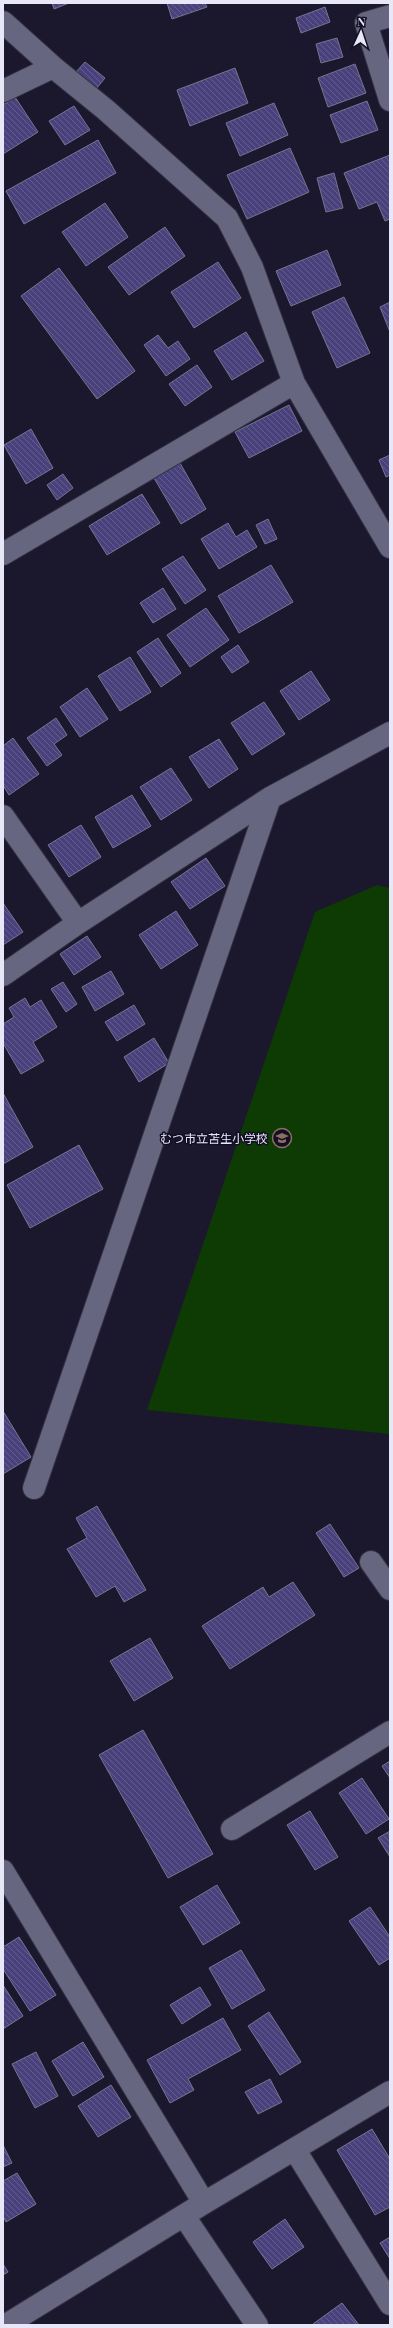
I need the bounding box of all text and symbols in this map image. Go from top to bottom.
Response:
north arrow [341,12,381,52]
text: N [357,14,366,29]
school or university icon: むつ市立苫生小学校 [271,1127,293,1149]
place label: むつ市立苫生小学校 [160,1130,268,1146]

